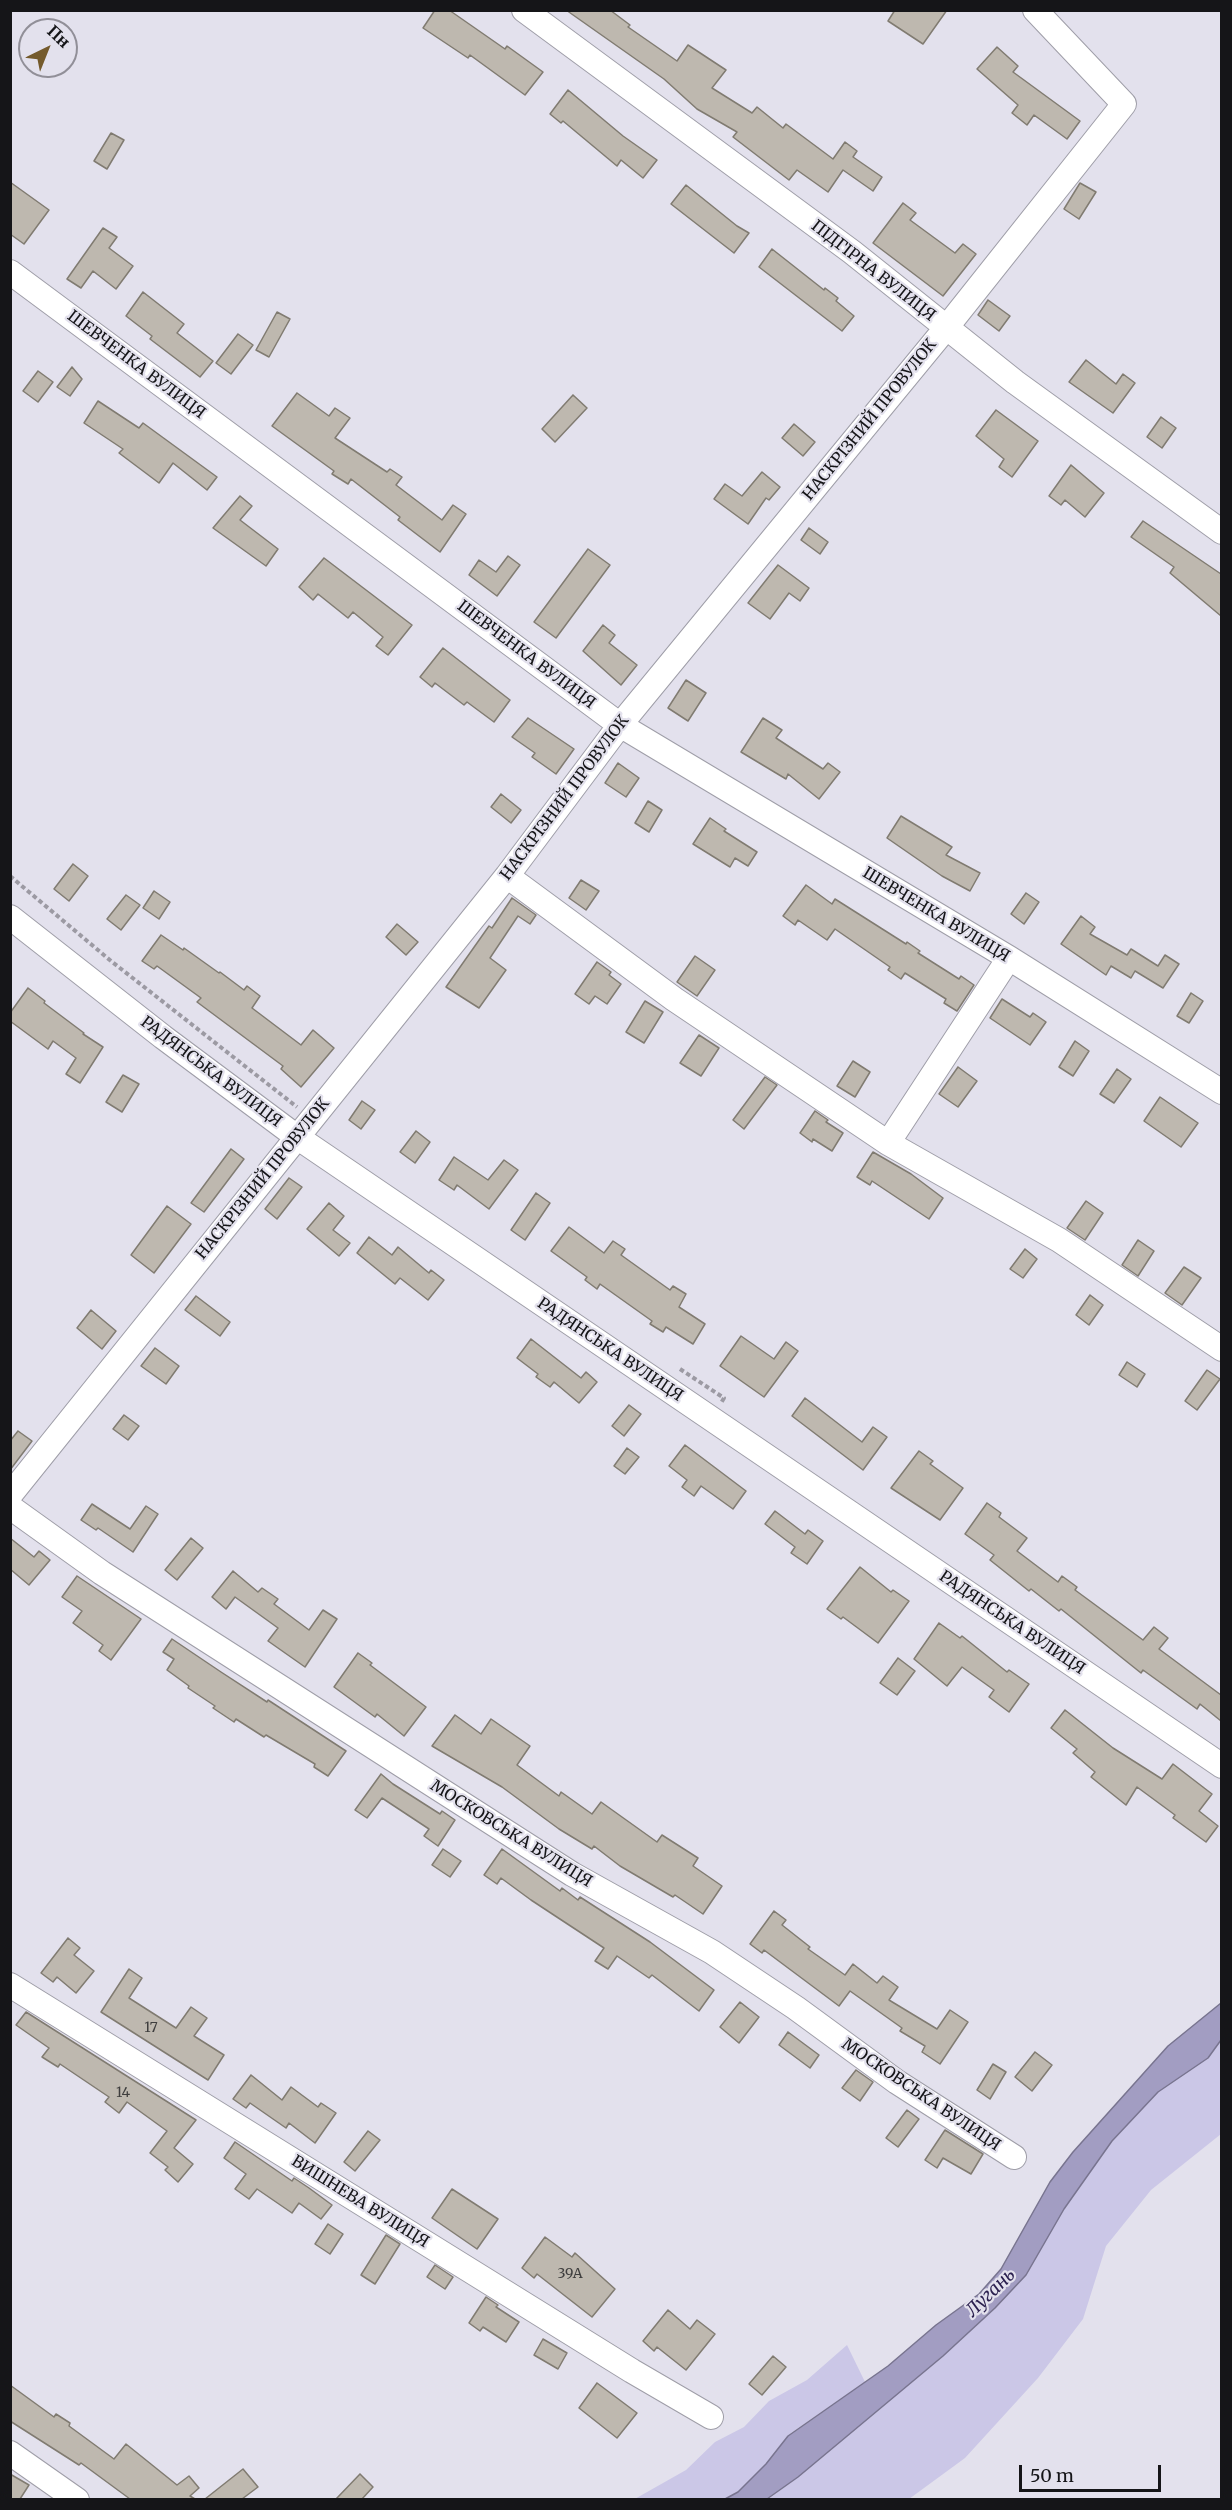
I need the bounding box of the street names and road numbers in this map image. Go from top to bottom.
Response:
street label: ПІДГІРНА ВУЛИЦЯ [807,216,939,326]
street label: ШЕВЧЕНКА ВУЛИЦЯ [63,307,209,423]
street label: НАСКРІЗНИЙ ПРОВУЛОК [799,336,941,504]
street label: ШЕВЧЕНКА ВУЛИЦЯ [453,597,599,713]
street label: НАСКРІЗНИЙ ПРОВУЛОК [497,712,633,884]
street label: ШЕВЧЕНКА ВУЛИЦЯ [859,863,1013,967]
street label: РАДЯНСЬКА ВУЛИЦЯ [137,1013,285,1131]
street label: НАСКРІЗНИЙ ПРОВУЛОК [192,1095,334,1263]
street label: РАДЯНСЬКА ВУЛИЦЯ [533,1294,687,1406]
street label: РАДЯНСЬКА ВУЛИЦЯ [935,1567,1089,1679]
street label: МОСКОВСЬКА ВУЛИЦЯ [427,1776,595,1892]
street label: МОСКОВСЬКА ВУЛИЦЯ [838,2035,1004,2155]
street label: ВИШНЕВА ВУЛИЦЯ [288,2152,432,2252]

